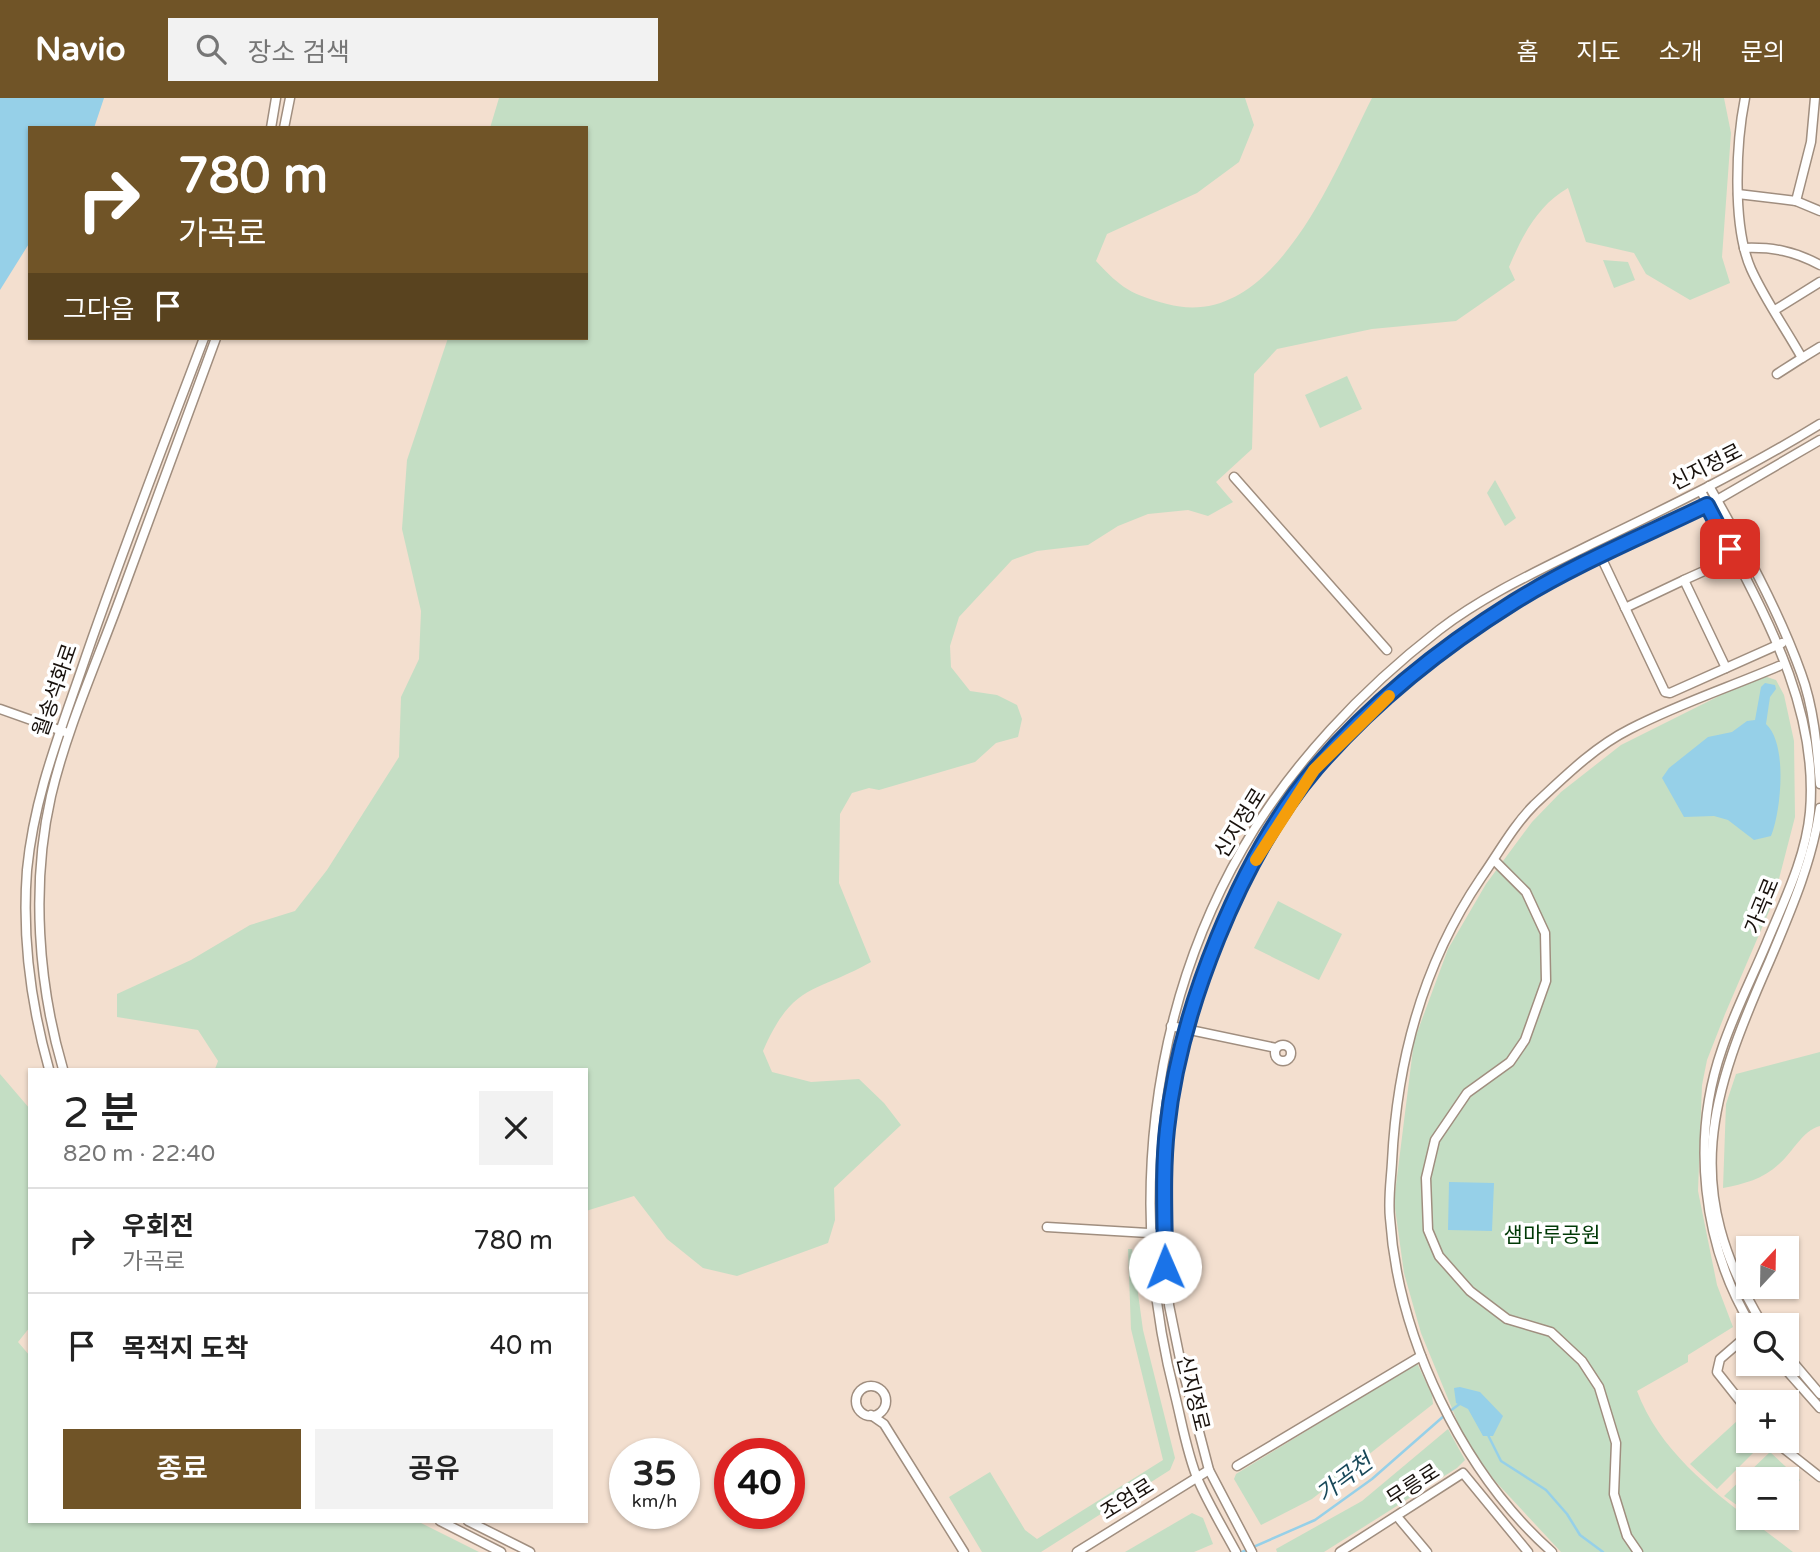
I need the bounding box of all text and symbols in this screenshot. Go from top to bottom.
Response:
search box [168,18,658,81]
text: Navio [35,30,126,69]
icon: search [192,30,230,68]
text: 장소 검색 [248,37,350,68]
text: 홈 [1516,38,1538,67]
text: 지도 [1576,38,1621,67]
text: 소개 [1659,38,1703,67]
text: 문의 [1741,38,1785,67]
text: 780 m [178,147,328,206]
icon: right [63,154,154,245]
text: 가곡로 [178,215,266,253]
icon: arrive [149,287,187,325]
text: 그다음 [63,294,135,325]
street label: 신지정로 [1666,439,1746,496]
pin [1700,519,1760,579]
icon: arrive [1711,530,1749,568]
street label: 월송석화로 [28,640,83,740]
street label: 신지정로 [1209,784,1272,863]
street label: 가곡로 [1740,875,1785,938]
text: 2 분 [63,1088,139,1139]
button: close [479,1091,553,1165]
text: 820 m · 22:40 [63,1140,215,1168]
text: 우회전 [122,1211,194,1242]
icon: right [63,1222,101,1260]
park label: 샘마루공원 [1504,1223,1600,1248]
text: 780 m [473,1225,553,1256]
position arrow [1128,1230,1202,1304]
north arrow [1736,1236,1799,1298]
map controls [1736,1236,1799,1530]
text: 가곡로 [122,1248,185,1276]
button: search [1736,1313,1799,1376]
icon: arrive [63,1327,101,1365]
text: 40 m [490,1330,553,1361]
text: 목적지 도착 [122,1333,248,1364]
street label: 신지정로 [1171,1353,1214,1434]
button: + [1736,1390,1799,1453]
button: 종료 [63,1429,301,1509]
button: 공유 [315,1429,553,1509]
speed limit sign: 40 [714,1438,805,1529]
water label: 가곡천 [1311,1447,1381,1509]
text: 35 [633,1453,676,1495]
street label: 무릉로 [1382,1459,1444,1512]
button: − [1736,1467,1799,1530]
street label: 조엄로 [1096,1473,1158,1525]
text: km/h [632,1490,677,1512]

